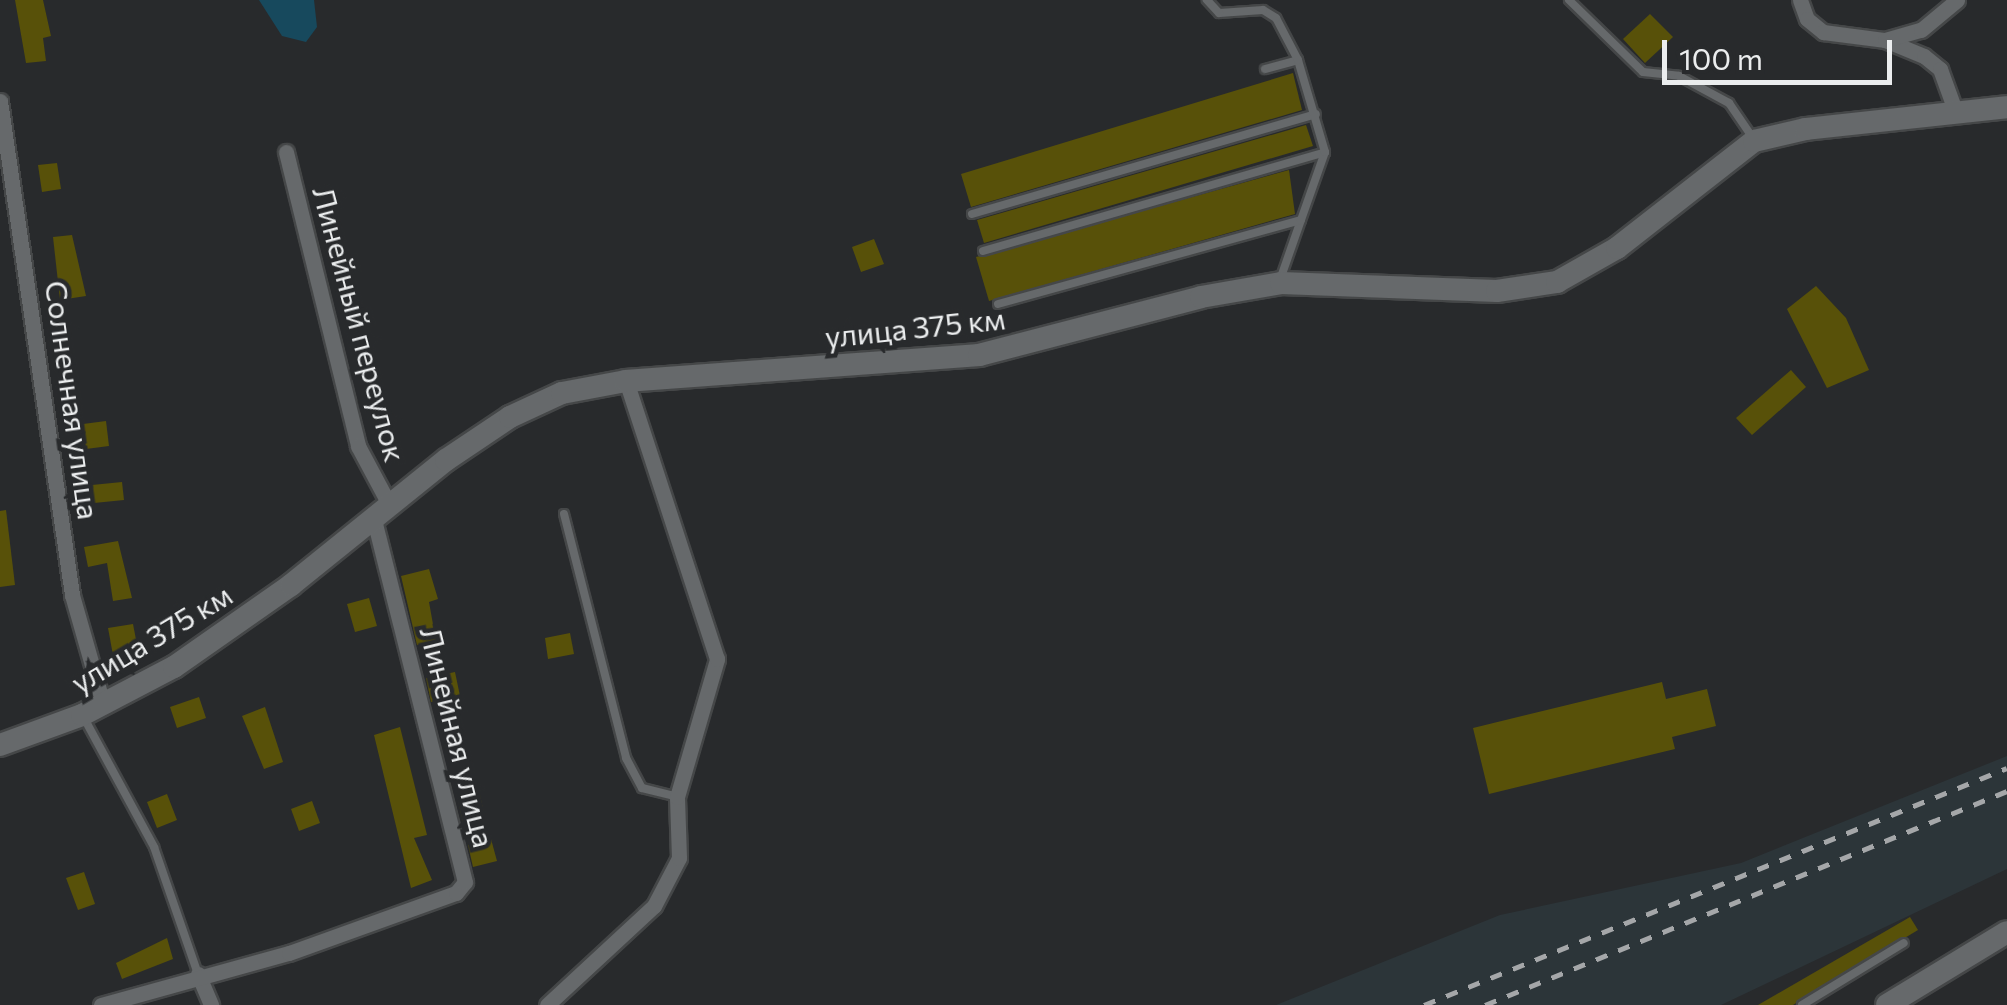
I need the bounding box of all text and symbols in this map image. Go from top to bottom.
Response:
scale bar [1667,20,1897,82]
text: 100 m [1679,39,1763,76]
street label: Линейный переулок [306,182,414,466]
street label: Солнечная улица [38,278,108,522]
street label: улица 375 км [823,300,1007,354]
street label: улица 375 км [64,576,238,700]
street label: Линейная улица [413,623,503,851]

